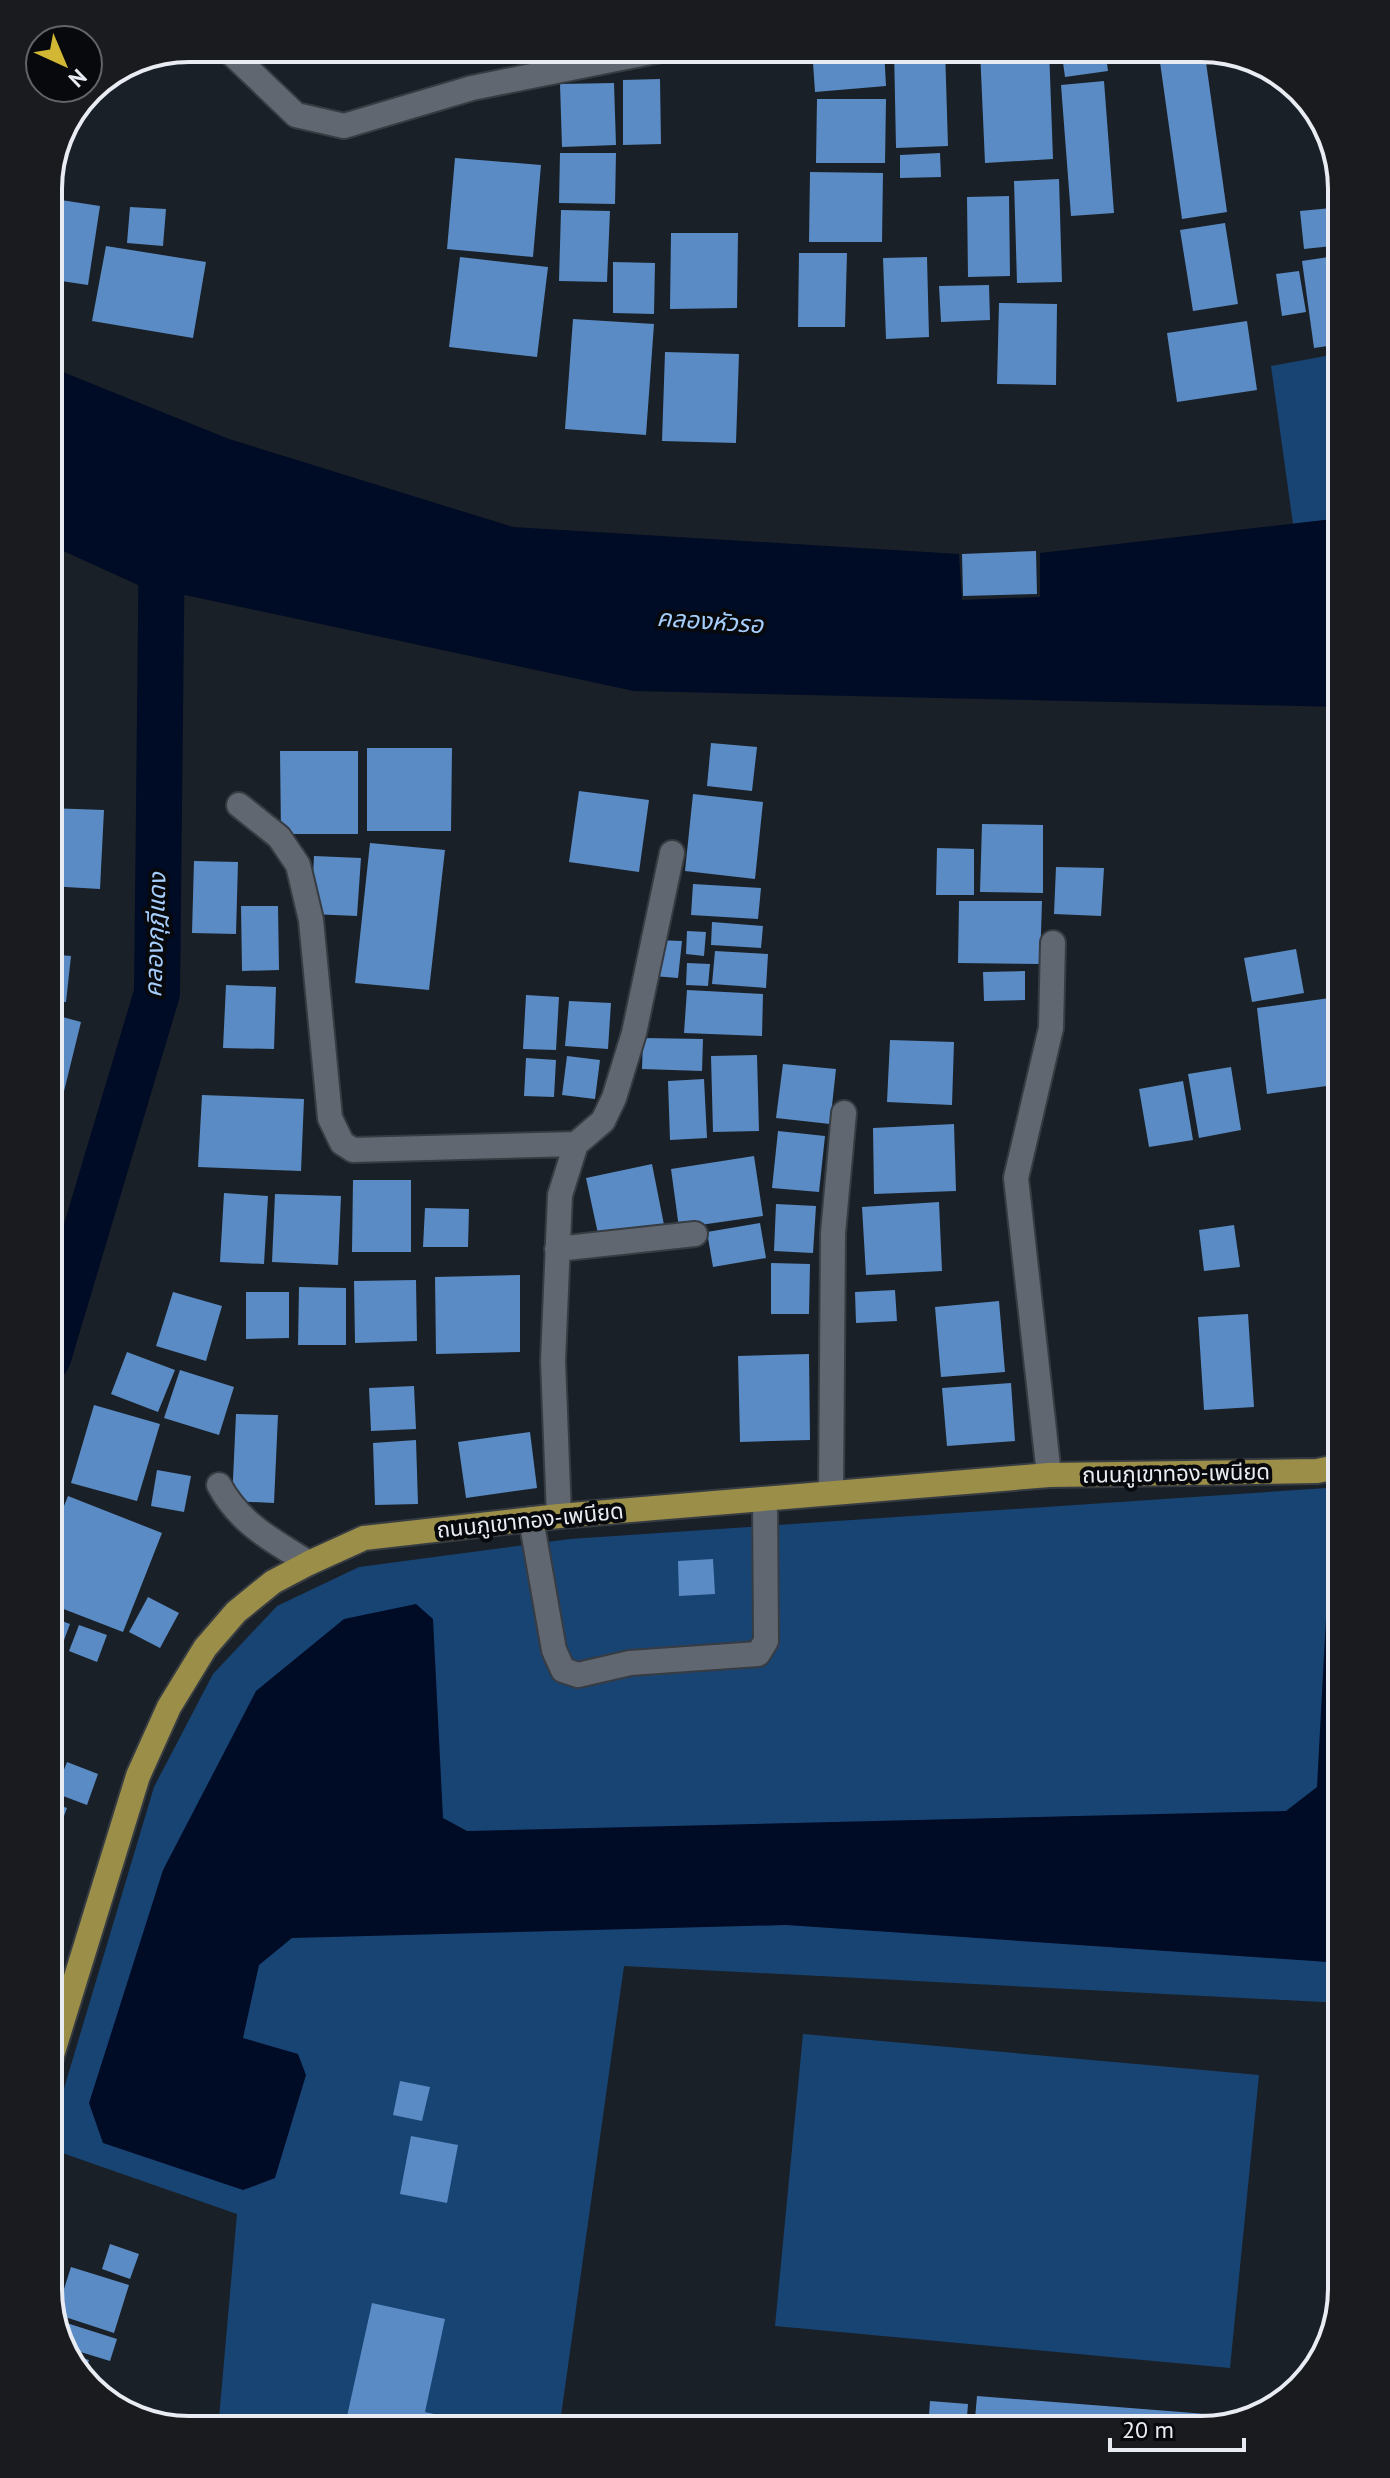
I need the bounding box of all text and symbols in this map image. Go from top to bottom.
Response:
north arrow [24,24,104,104]
text: N [63,63,93,93]
water label: คลองหัวรอ [656,602,765,640]
water label: คลองกุฎีแดง [137,871,173,998]
street label: ถนนภูเขาทอง-เพนียด [1082,1457,1270,1489]
street label: ถนนภูเขาทอง-เพนียด [435,1496,625,1544]
scale bar [1110,2402,1244,2452]
text: 20 m [1122,2414,1174,2445]

